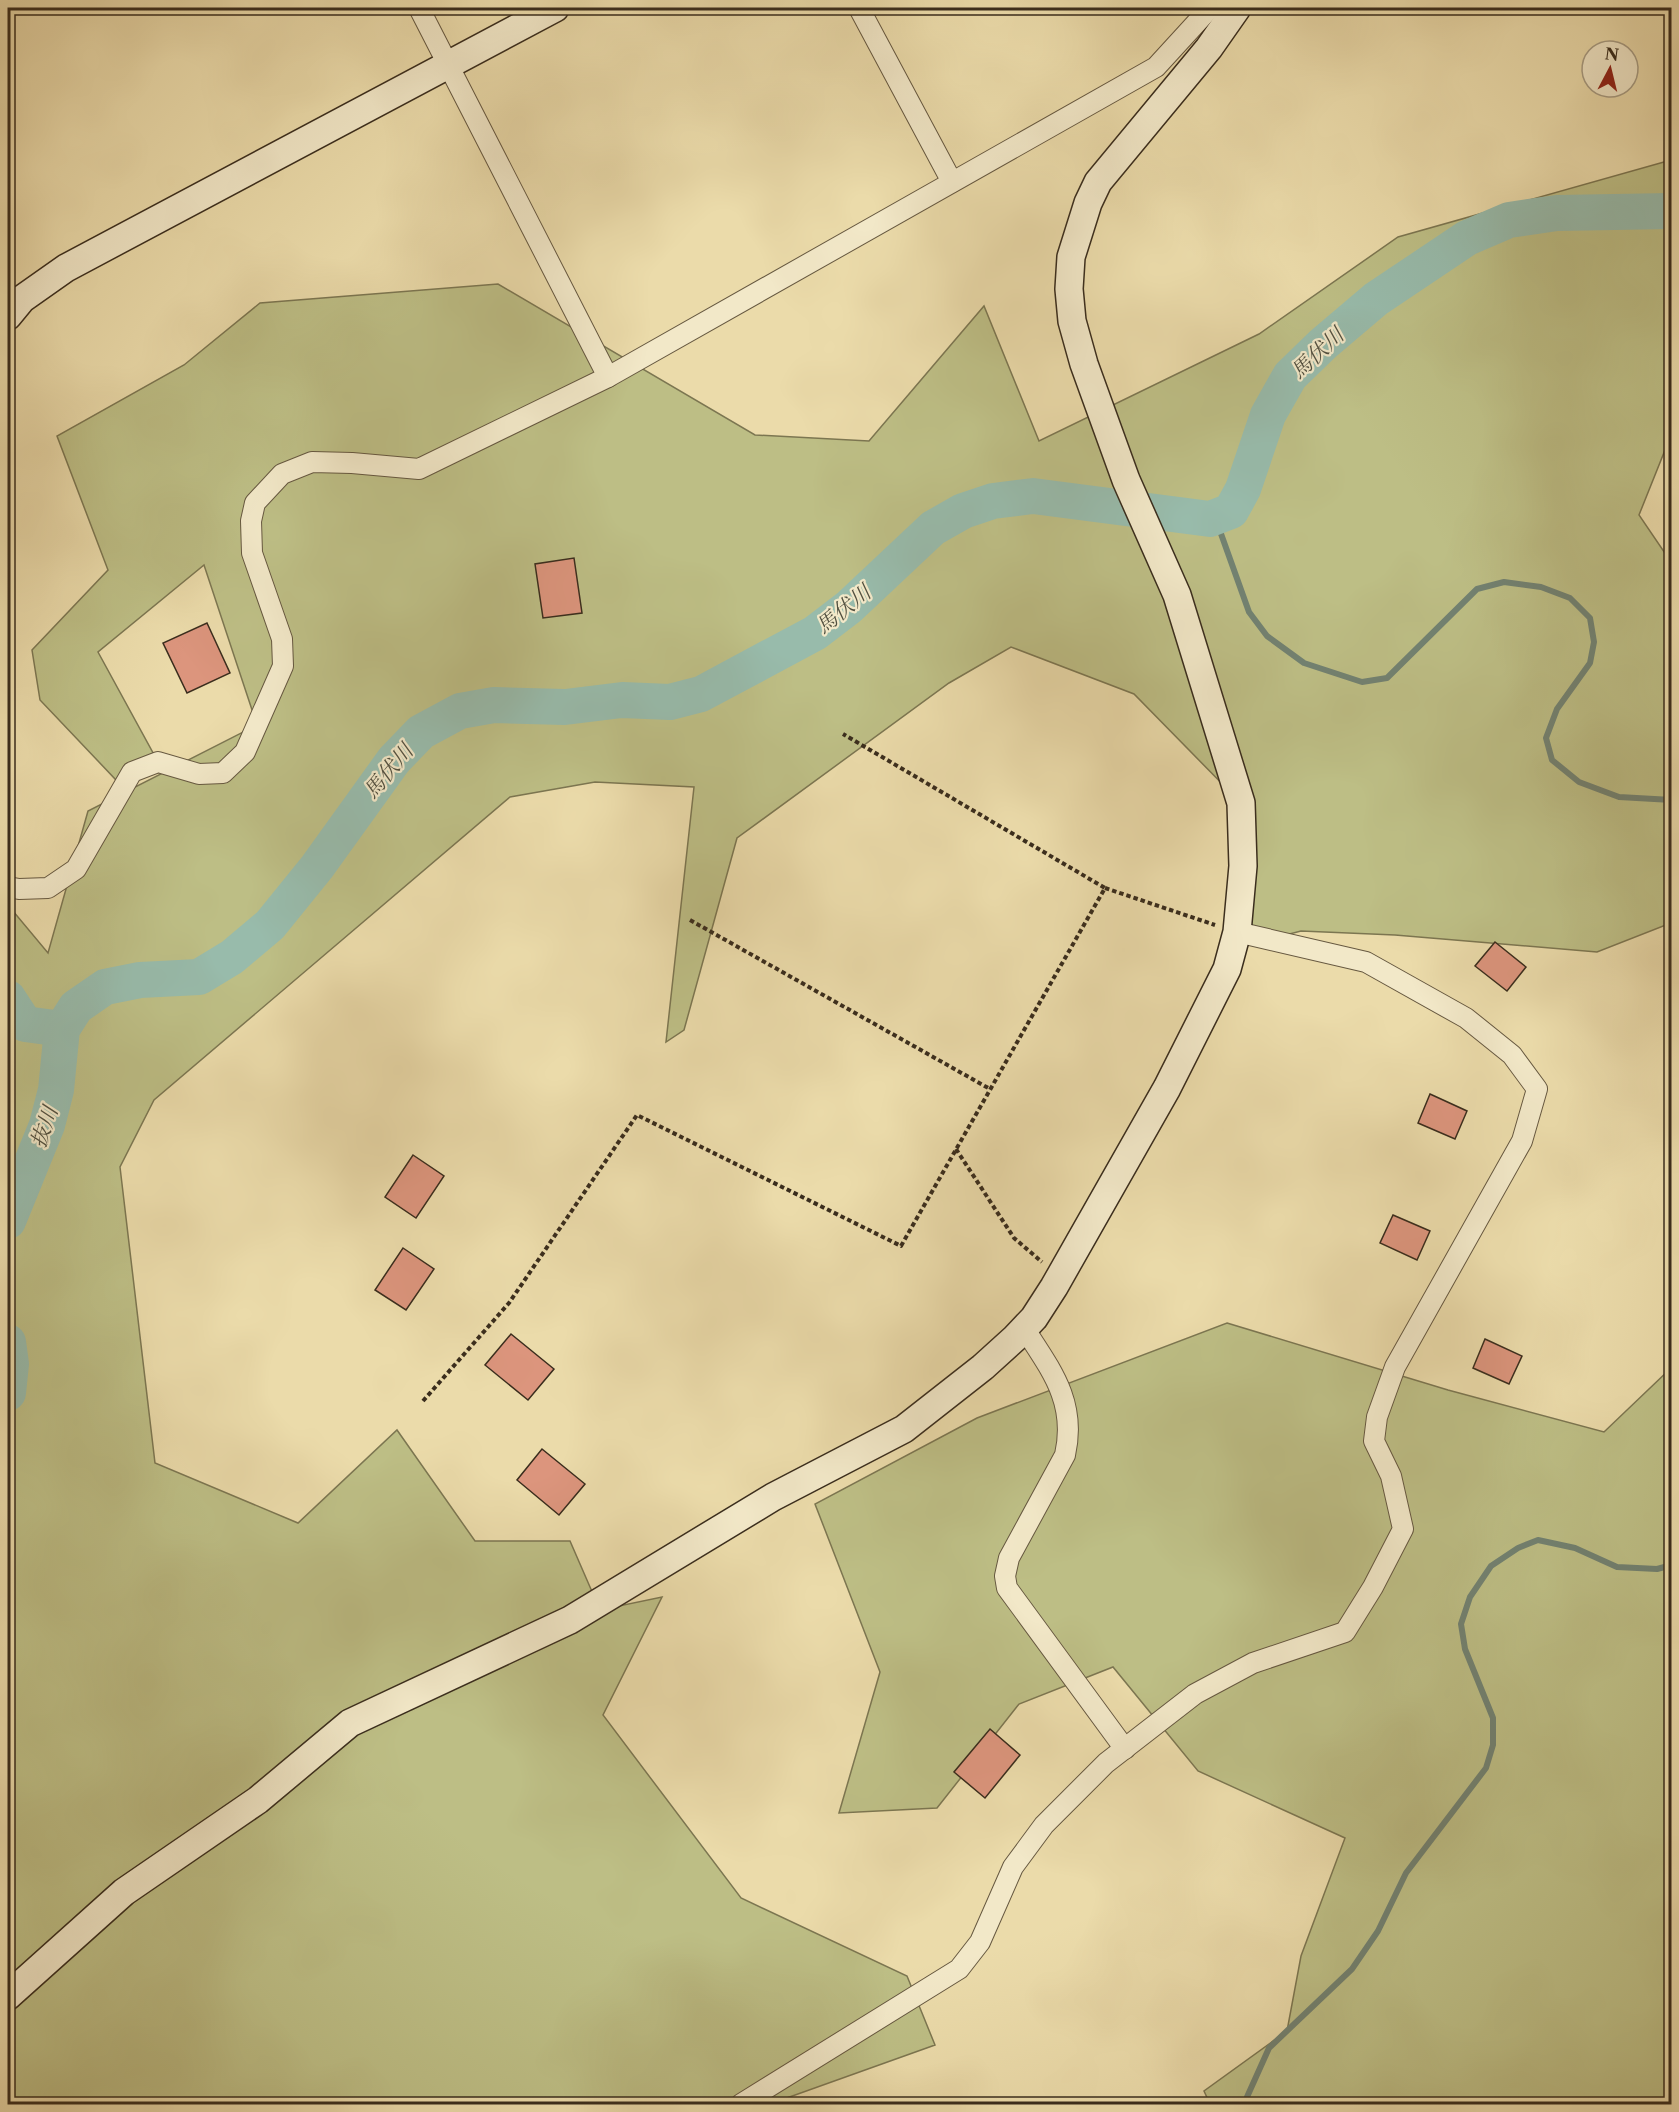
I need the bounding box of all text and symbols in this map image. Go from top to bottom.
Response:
north arrow [1580,39,1640,99]
text: N [1604,43,1620,65]
water label: 馬伏川 [1285,321,1350,384]
water label: 馬伏川 [811,578,877,639]
water label: 馬伏川 [358,737,419,803]
water label: 抜川 [25,1101,63,1151]

